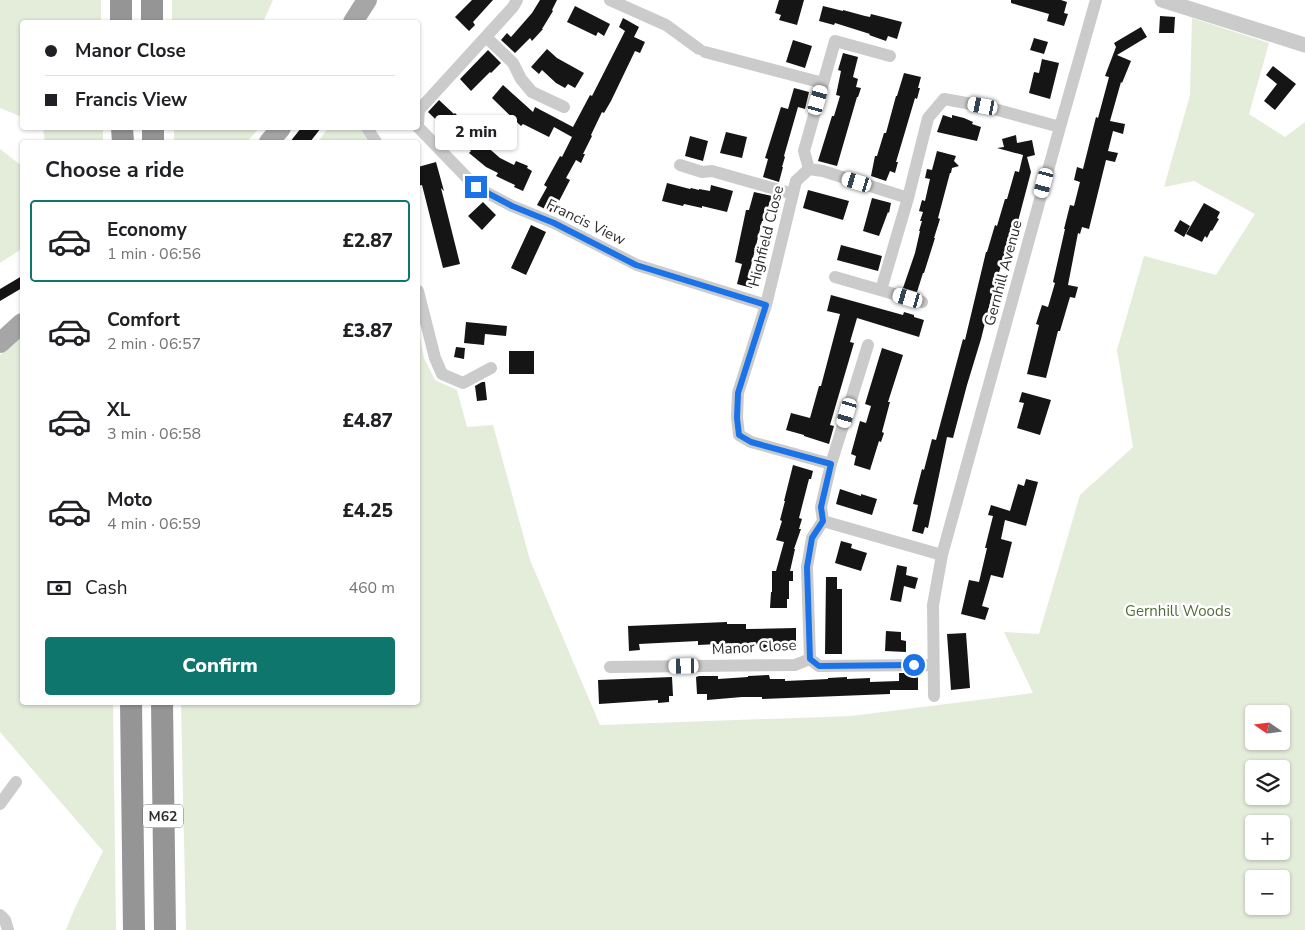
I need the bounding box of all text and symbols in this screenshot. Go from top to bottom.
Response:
text: Manor Close [75,38,186,64]
car [806,84,829,116]
text: Francis View [75,87,187,113]
car [966,96,999,116]
callout: 2 min [435,114,517,150]
text: 2 min [455,121,497,143]
text: Choose a ride [45,155,184,185]
car [1032,167,1055,199]
car [840,170,873,194]
route end [465,176,487,198]
street label: Highfield Close [744,183,788,289]
street label: Francis View [543,194,629,250]
text: Economy [107,217,187,243]
street label: Gernhill Avenue [979,218,1027,328]
icon: car [47,219,92,264]
text: £2.87 [342,228,393,254]
text: 1 min · 06:56 [107,243,201,265]
car [891,287,924,309]
text: Comfort [107,307,180,333]
icon: car [47,309,92,354]
text: £3.87 [342,318,393,344]
text: 2 min · 06:57 [107,333,201,355]
car [835,396,858,430]
text: XL [107,397,130,423]
icon: car [47,399,92,444]
text: £4.87 [342,408,393,434]
text: 3 min · 06:58 [107,423,201,445]
text: Moto [107,487,153,513]
icon: car [47,489,92,534]
text: £4.25 [342,498,393,524]
text: 4 min · 06:59 [107,513,201,535]
icon: cash [45,574,73,602]
text: Cash [85,575,127,601]
text: 460 m [348,577,395,599]
park label: Gernhill Woods [1125,601,1231,621]
street label: Manor Close [711,635,797,659]
button: Confirm [45,637,395,695]
route start [903,654,925,676]
car [668,658,699,674]
north arrow [1245,705,1290,750]
map controls [1245,705,1290,915]
button: layers [1245,760,1290,805]
road number: M62 [143,804,183,828]
button: + [1245,815,1290,860]
button: − [1245,870,1290,915]

